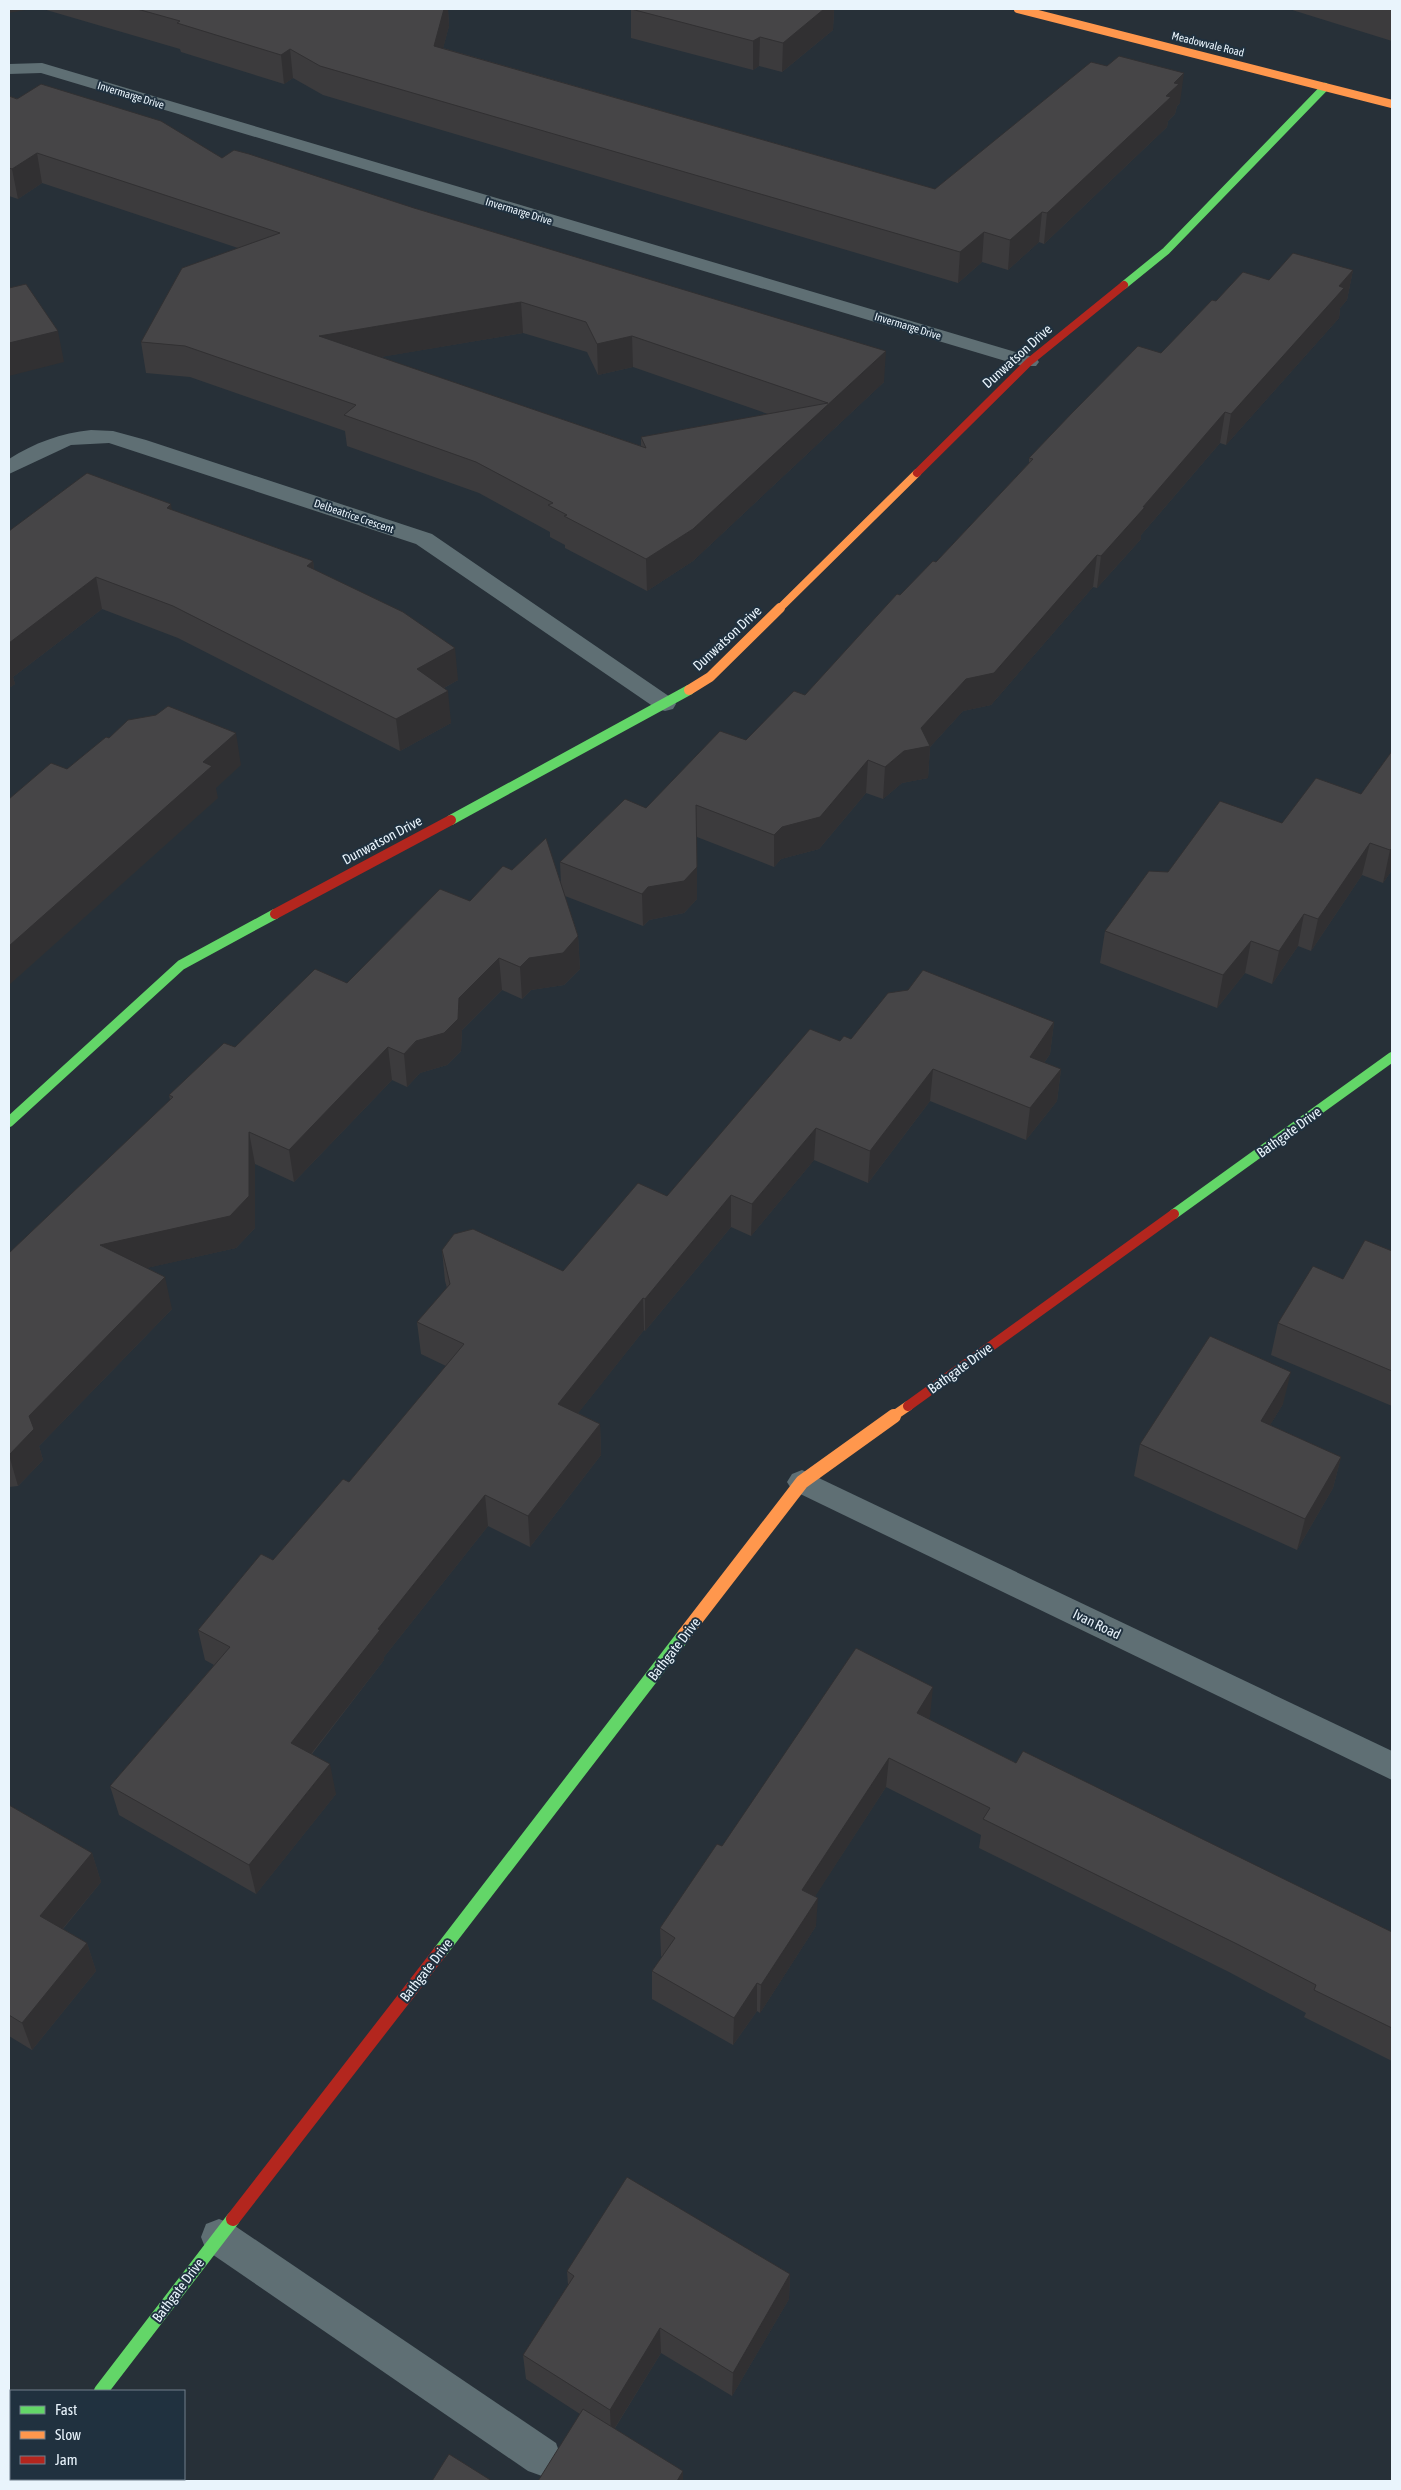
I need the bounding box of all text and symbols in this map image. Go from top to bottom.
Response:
street label: Meadowvale Road [1171,29,1245,59]
street label: Invermarge Drive [96,79,166,111]
street label: Invermarge Drive [484,195,554,227]
street label: Invermarge Drive [873,310,943,342]
street label: Dunwatson Drive [979,321,1055,391]
street label: Delbeatrice Crescent [313,497,395,535]
street label: Dunwatson Drive [690,602,764,674]
street label: Dunwatson Drive [340,812,424,868]
street label: Bathgate Drive [1254,1103,1324,1161]
street label: Bathgate Drive [925,1339,995,1397]
street label: Ivan Road [1071,1606,1123,1642]
street label: Bathgate Drive [644,1614,704,1684]
street label: Bathgate Drive [396,1935,456,2005]
street label: Bathgate Drive [149,2255,207,2325]
legend [10,2390,185,2480]
text: Fast [55,2401,77,2418]
text: Slow [55,2426,81,2443]
text: Jam [55,2451,78,2468]

